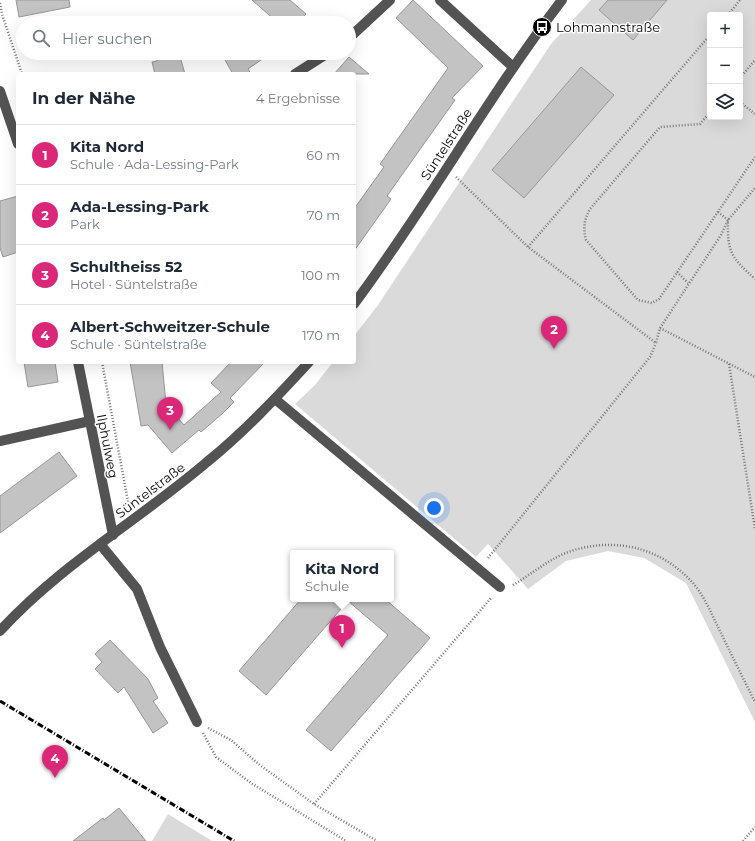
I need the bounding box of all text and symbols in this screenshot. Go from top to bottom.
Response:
map controls [707,12,743,120]
button: + [707,12,743,48]
search box [16,16,356,60]
bus stop icon: Lohmannstraße [531,16,553,38]
place label: Lohmannstraße [556,19,660,35]
icon: search [30,27,52,49]
text: Hier suchen [62,29,152,48]
button: − [707,48,743,84]
button: layers [707,84,743,120]
text: In der Nähe [32,88,136,108]
text: 4 Ergebnisse [256,90,340,106]
street label: Süntelstraße [417,105,475,183]
text: Kita Nord [70,137,144,156]
text: 1 [42,147,48,163]
text: 60 m [306,147,340,163]
text: Schule · Ada-Lessing-Park [70,156,239,172]
text: Ada-Lessing-Park [70,197,209,216]
text: 2 [41,207,49,223]
text: 70 m [307,207,340,223]
text: Park [70,216,100,232]
text: Schultheiss 52 [70,257,182,276]
text: 3 [41,267,49,283]
text: 100 m [301,267,340,283]
text: Hotel · Süntelstraße [70,276,198,292]
pin: 2 [541,316,567,349]
text: Albert-Schweitzer-Schule [70,317,270,336]
text: 4 [41,327,49,343]
text: 170 m [302,327,340,343]
text: Schule · Süntelstraße [70,336,207,352]
pin: 3 [157,397,183,430]
street label: Ilphulweg [94,412,122,480]
street label: Süntelstraße [112,459,188,521]
your location [424,498,444,518]
popup [290,550,394,602]
text: Kita Nord [305,559,379,578]
text: Schule [305,578,349,594]
pin: 1 [329,615,355,648]
pin: 4 [42,745,68,778]

